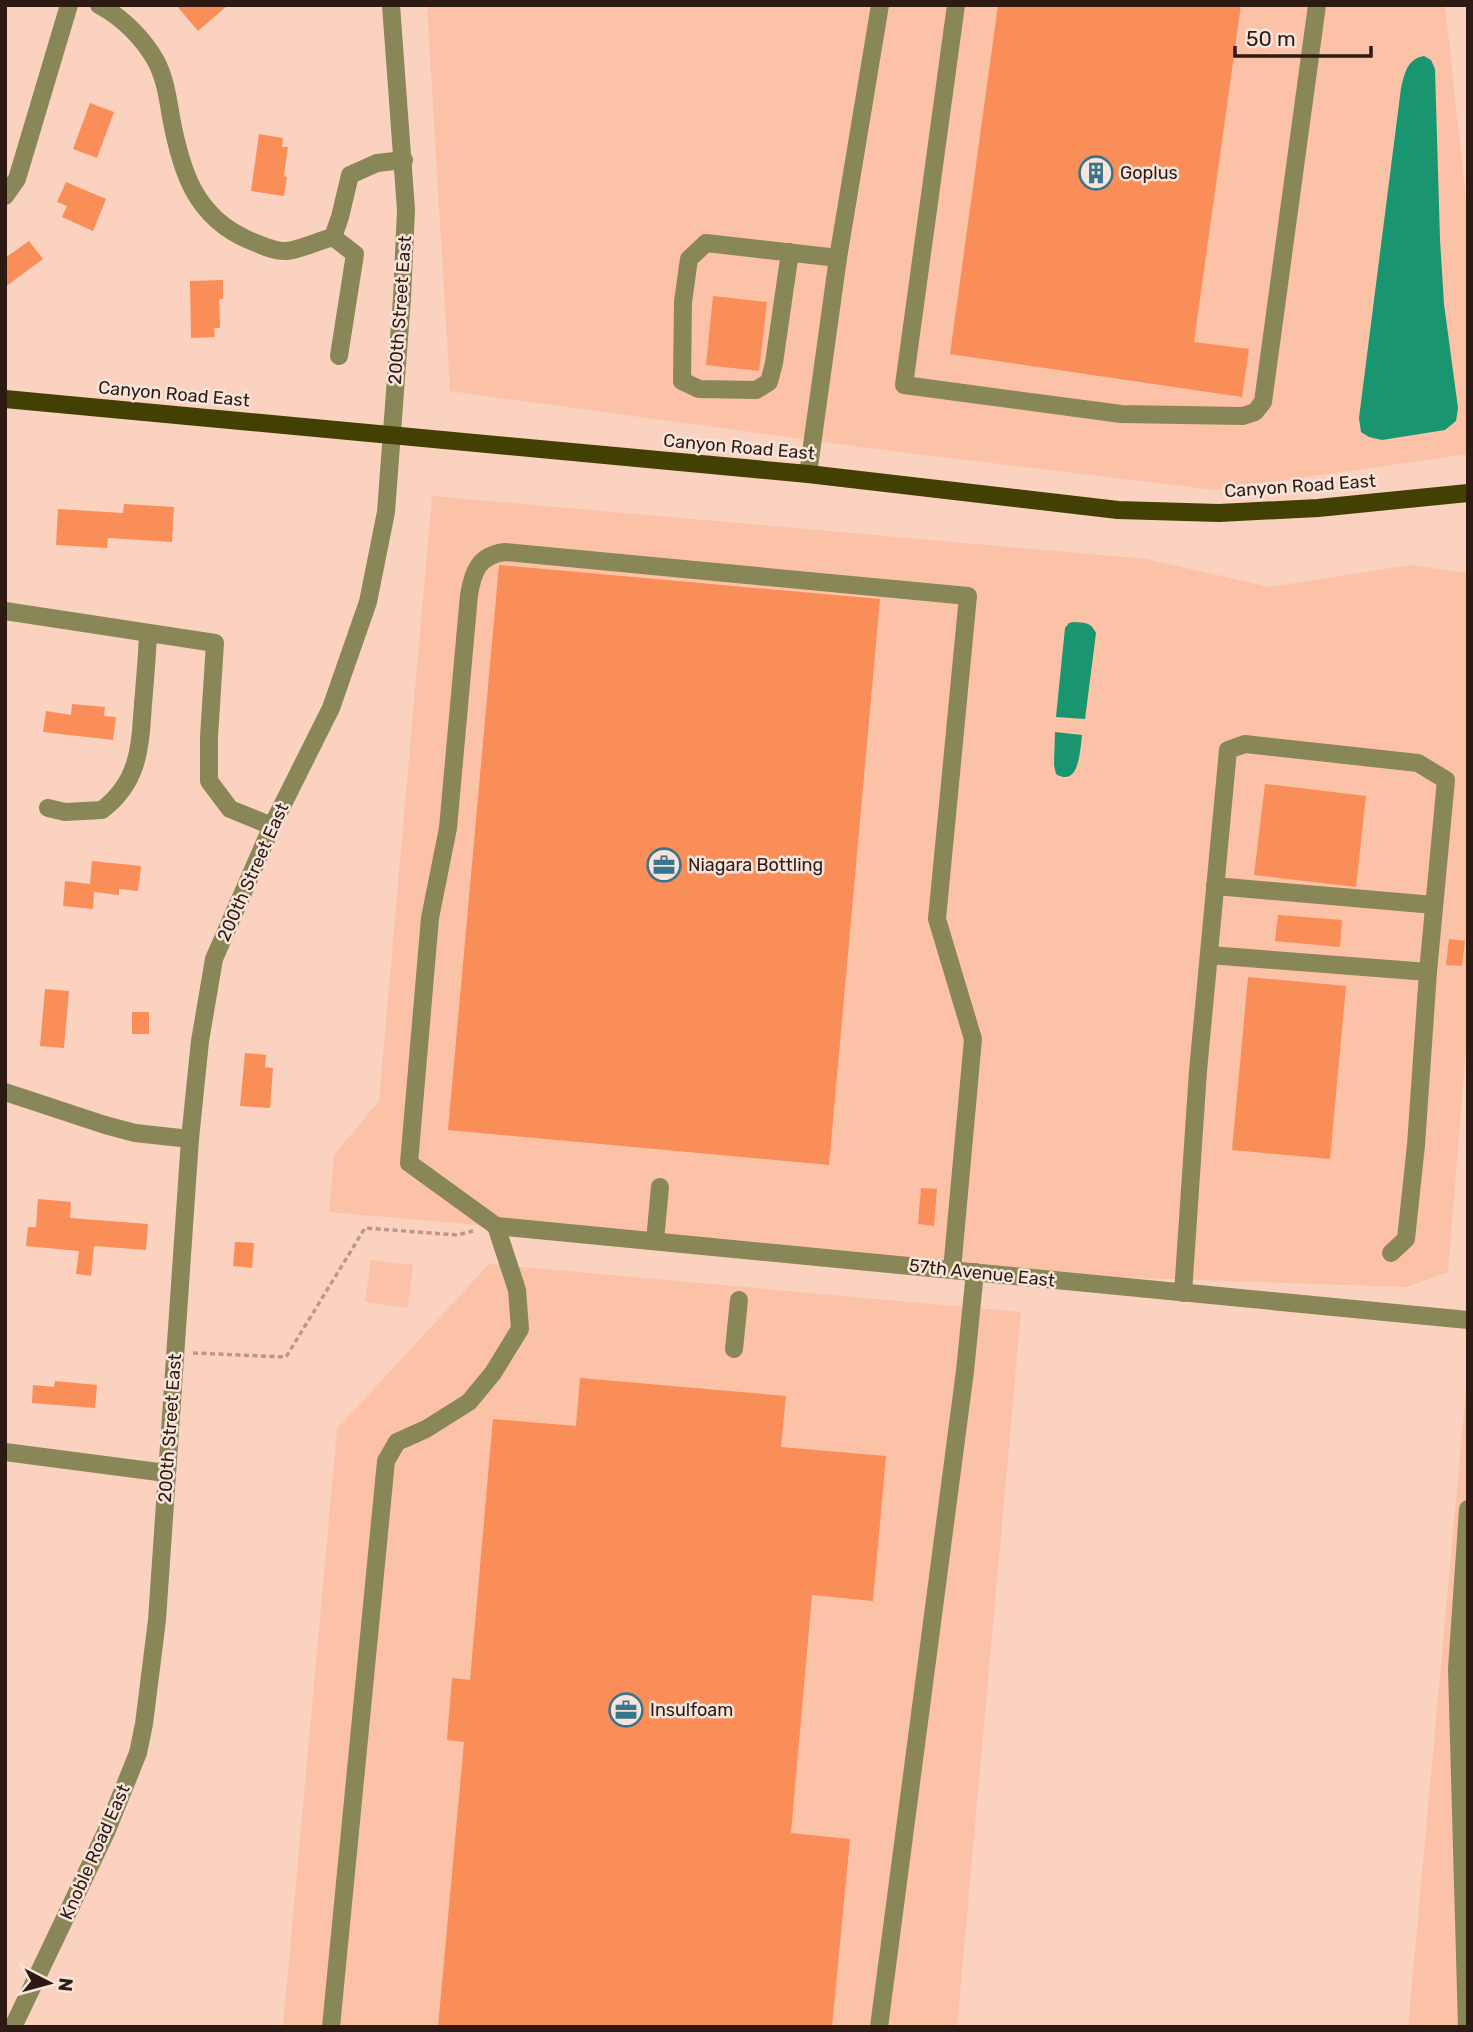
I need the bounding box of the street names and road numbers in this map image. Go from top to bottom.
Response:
street label: 200th Street East [384,235,416,385]
street label: Canyon Road East [97,376,251,412]
street label: Canyon Road East [662,429,816,465]
street label: Canyon Road East [1223,470,1377,502]
street label: 200th Street East [213,799,293,945]
street label: 57th Avenue East [908,1254,1056,1292]
street label: 200th Street East [154,1353,186,1503]
street label: Knoble Road East [55,1781,135,1923]

